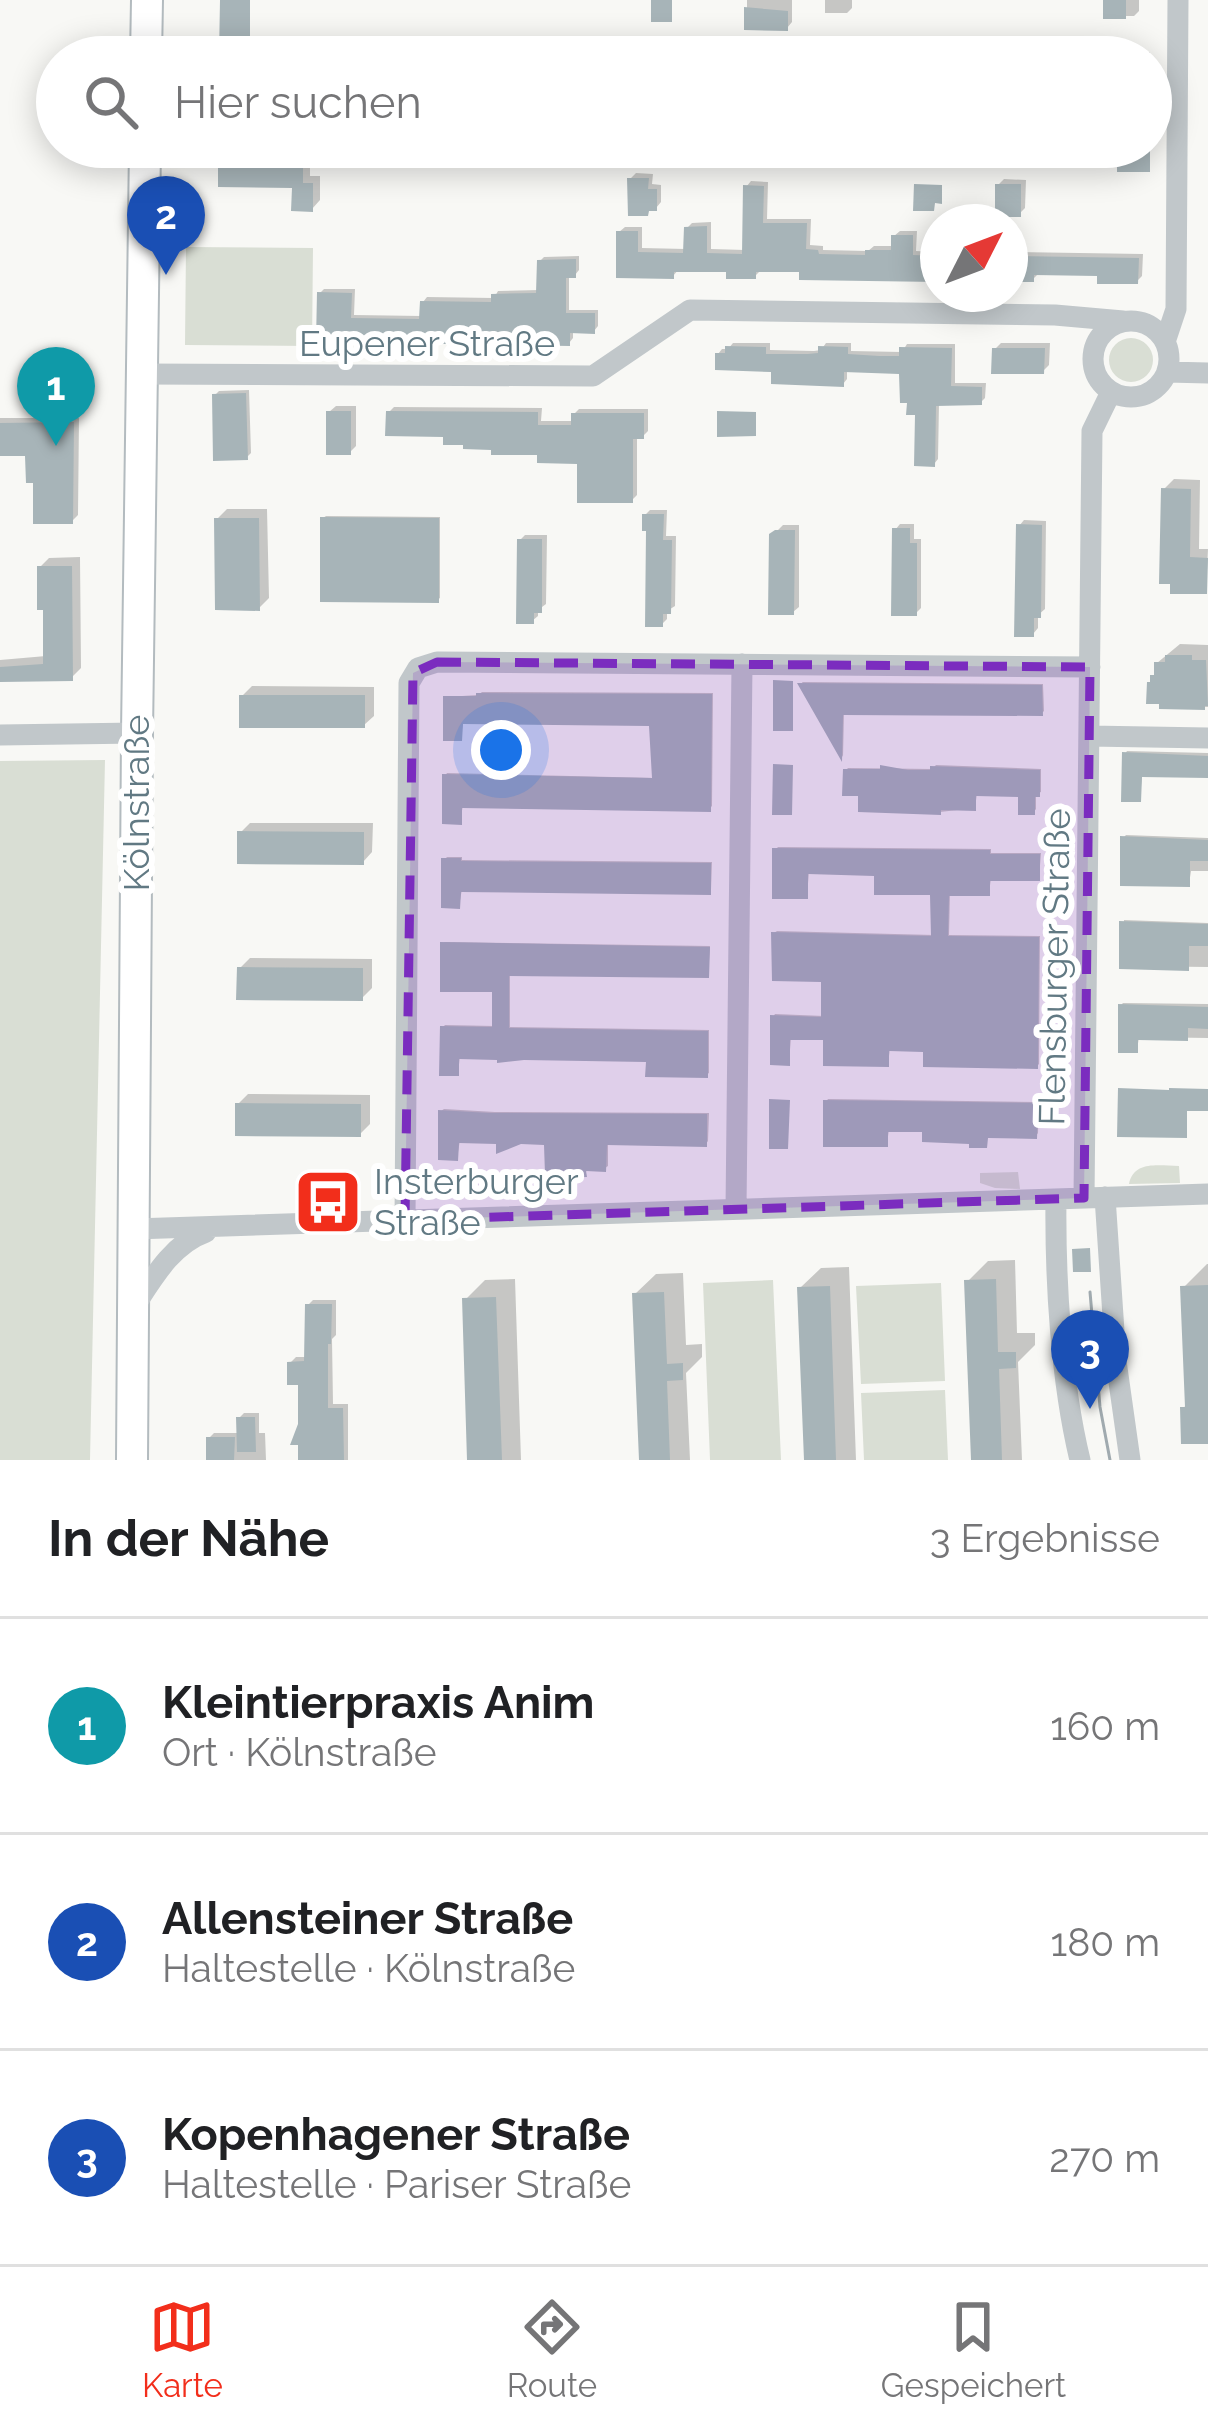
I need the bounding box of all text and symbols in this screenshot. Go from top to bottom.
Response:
search box [36,36,1172,168]
icon: search [78,69,144,135]
text: Hier suchen [174,76,422,129]
pin: 2 [127,176,205,275]
north arrow [920,204,1028,312]
street label: Eupener Straße [299,322,555,364]
pin: 1 [17,347,95,446]
street label: Kölnstraße [115,715,157,891]
your location [471,720,531,780]
street label: Flensburger Straße [1030,808,1078,1126]
place label: Insterburger Straße [374,1160,579,1243]
bus stop icon: Insterburger Straße [293,1167,363,1237]
pin: 3 [1051,1310,1129,1409]
text: In der Nähe [48,1508,329,1568]
text: 3 Ergebnisse [930,1515,1160,1561]
text: Kleintierpraxis Anim [162,1676,594,1729]
text: 1 [77,1703,97,1749]
text: 160 m [1050,1703,1160,1749]
text: Ort · Kölnstraße [162,1729,437,1775]
text: Allensteiner Straße [162,1892,573,1945]
text: 2 [76,1919,98,1965]
text: 180 m [1051,1919,1160,1965]
text: Haltestelle · Kölnstraße [162,1945,575,1991]
text: Kopenhagener Straße [162,2108,630,2161]
text: 3 [76,2135,98,2181]
text: 270 m [1049,2135,1160,2181]
text: Haltestelle · Pariser Straße [162,2161,631,2207]
tab: Karte [142,2294,223,2405]
tab: Route [507,2294,597,2405]
tab: Gespeichert [881,2294,1066,2405]

